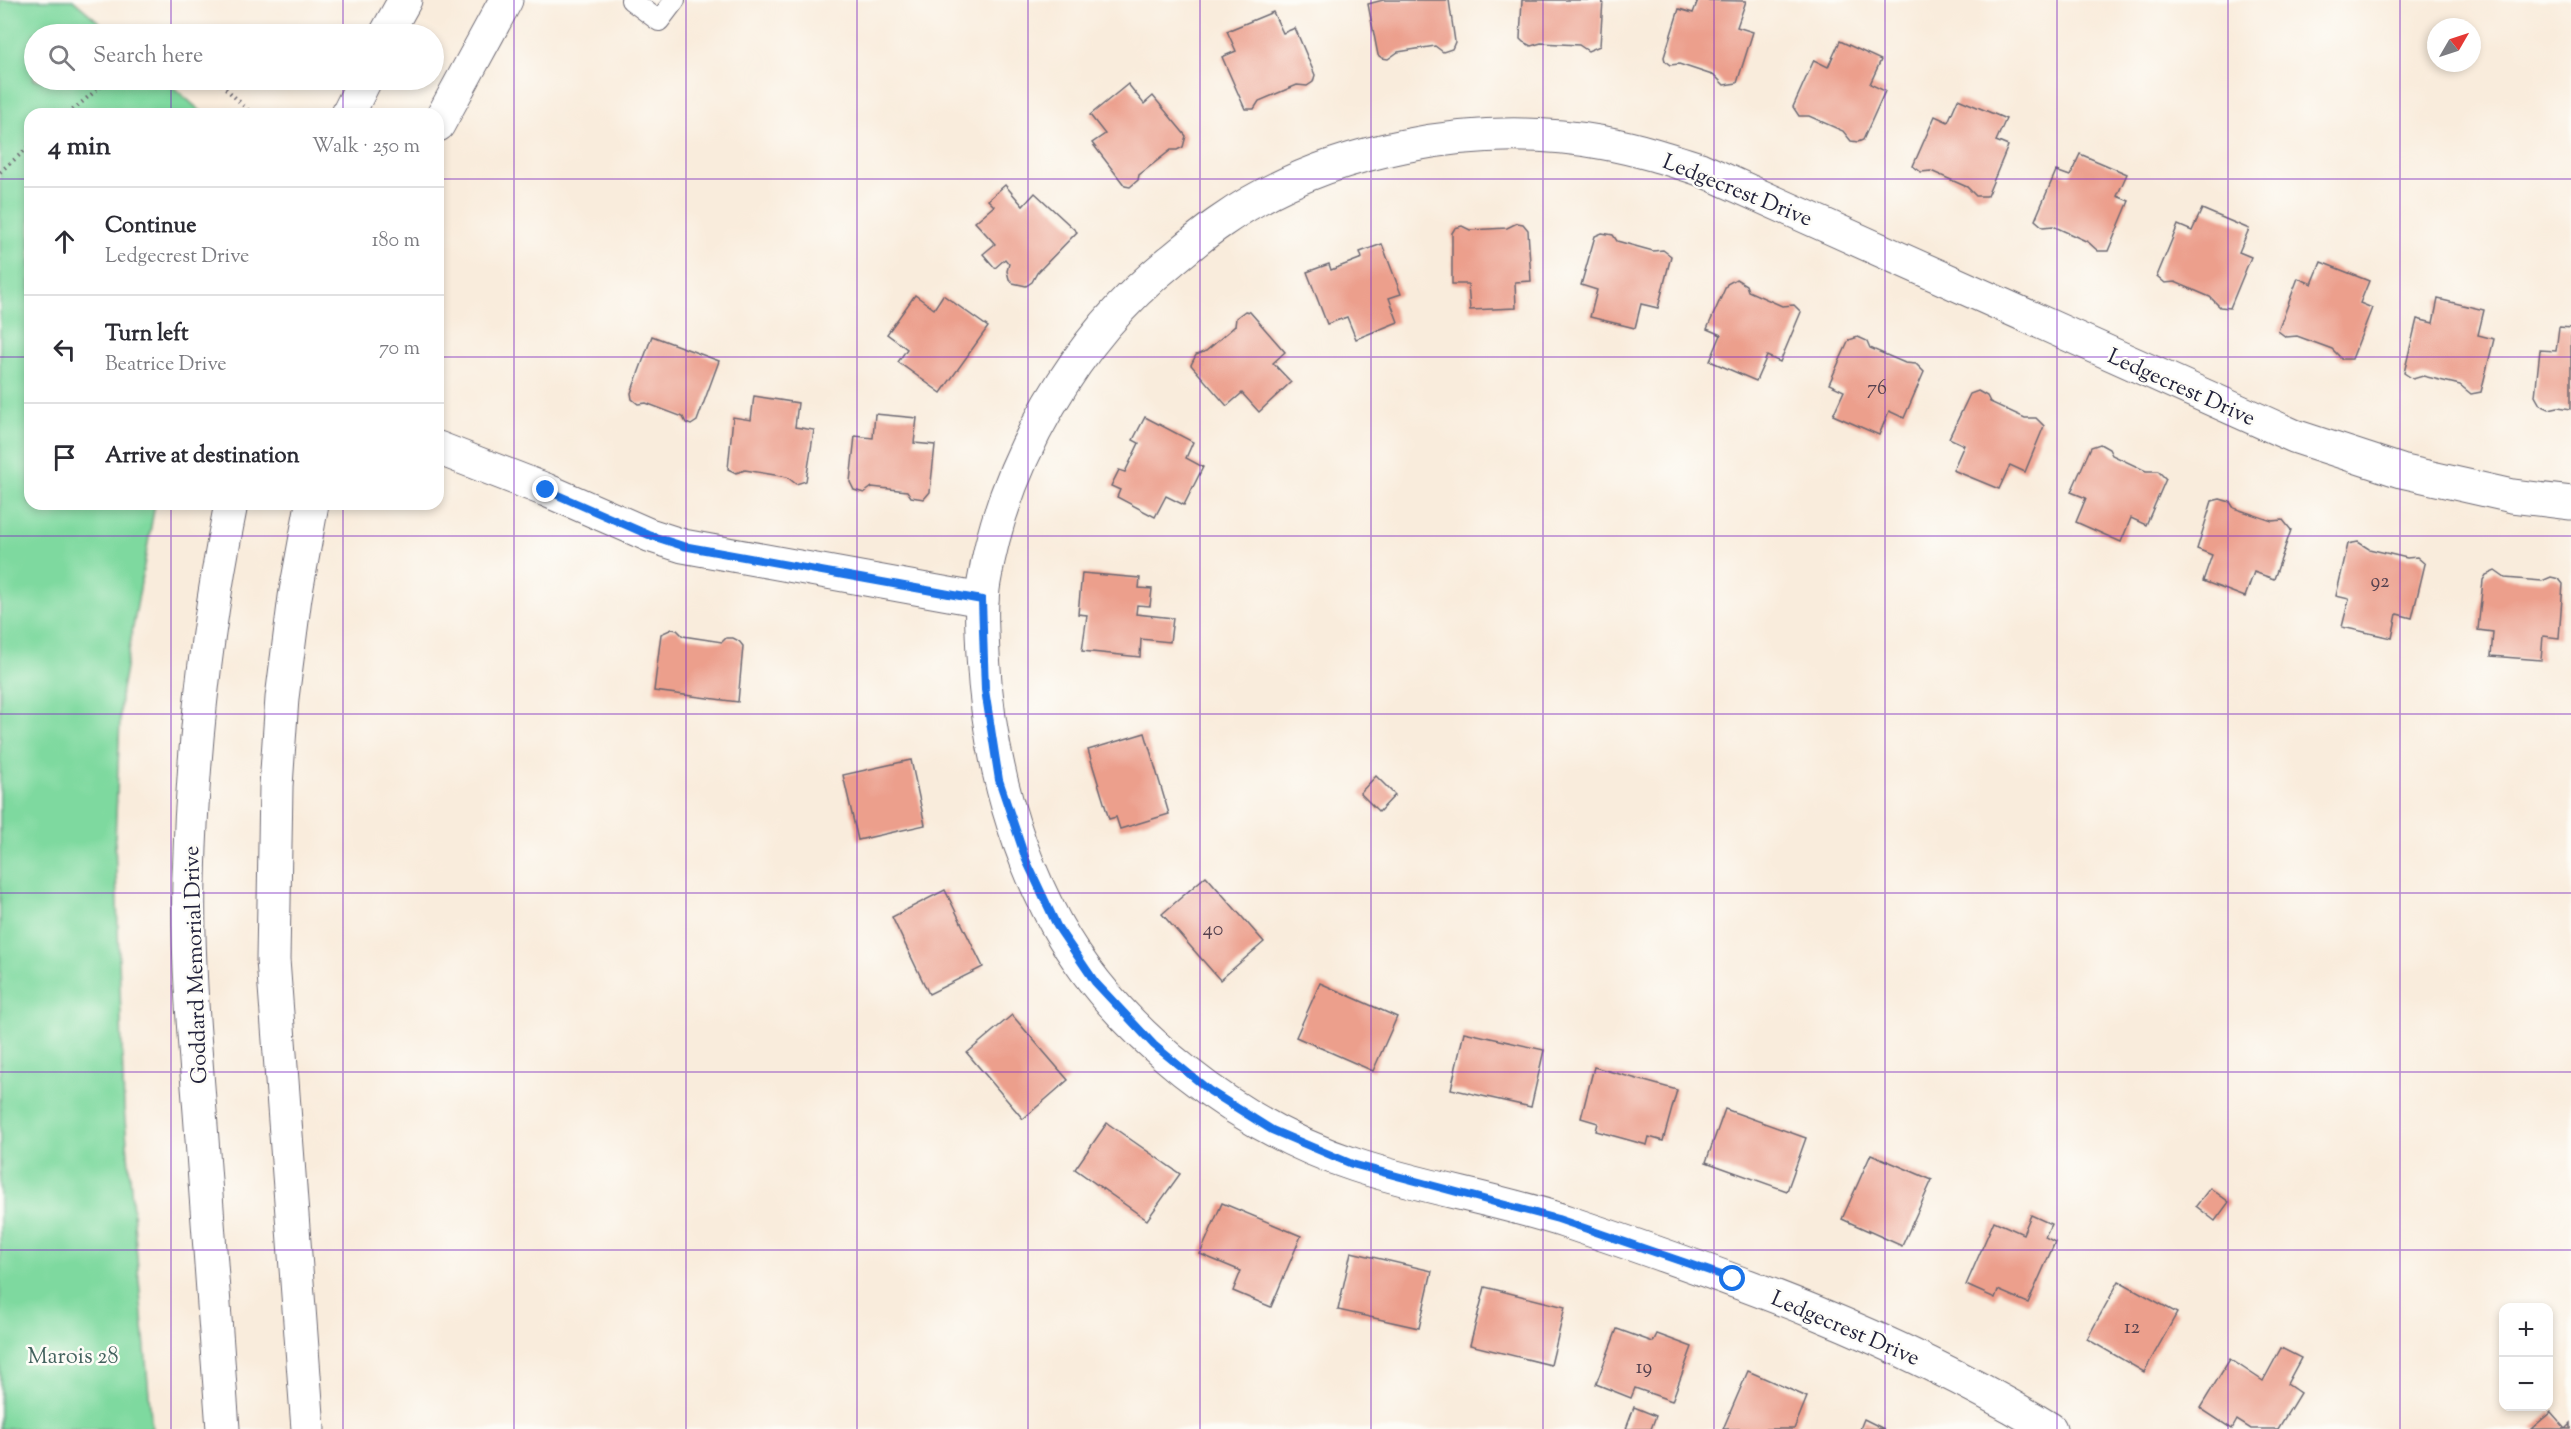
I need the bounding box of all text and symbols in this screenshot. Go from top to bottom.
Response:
north arrow [2427,18,2481,72]
search box [24,24,444,90]
icon: search [45,41,78,74]
text: Search here [93,41,203,73]
text: 4 min [48,129,111,166]
text: Walk · 250 m [312,133,420,162]
street label: Ledgecrest Drive [1657,147,1817,236]
text: Continue [105,211,196,243]
icon: ahead [48,225,81,258]
text: 180 m [372,227,420,256]
text: Ledgecrest Drive [105,243,249,272]
text: Turn left [105,319,188,351]
icon: left [48,333,81,366]
text: 70 m [379,335,420,364]
street label: Ledgecrest Drive [2102,342,2260,436]
text: Beatrice Drive [105,351,227,380]
house number: 76 [1867,375,1887,404]
icon: arrive [48,441,81,474]
text: Arrive at destination [105,441,300,473]
route end [532,476,558,502]
house number: 92 [2370,568,2390,597]
street label: Goddard Memorial Drive [177,845,217,1085]
house number: 40 [1203,916,1223,945]
route start [1719,1265,1745,1291]
street label: Ledgecrest Drive [1765,1284,1924,1376]
map controls [2499,1303,2553,1411]
button: + [2499,1303,2553,1357]
house number: 12 [2124,1314,2140,1343]
park label: Marois 28 [27,1342,119,1374]
house number: 19 [1636,1354,1652,1383]
button: − [2499,1357,2553,1411]

